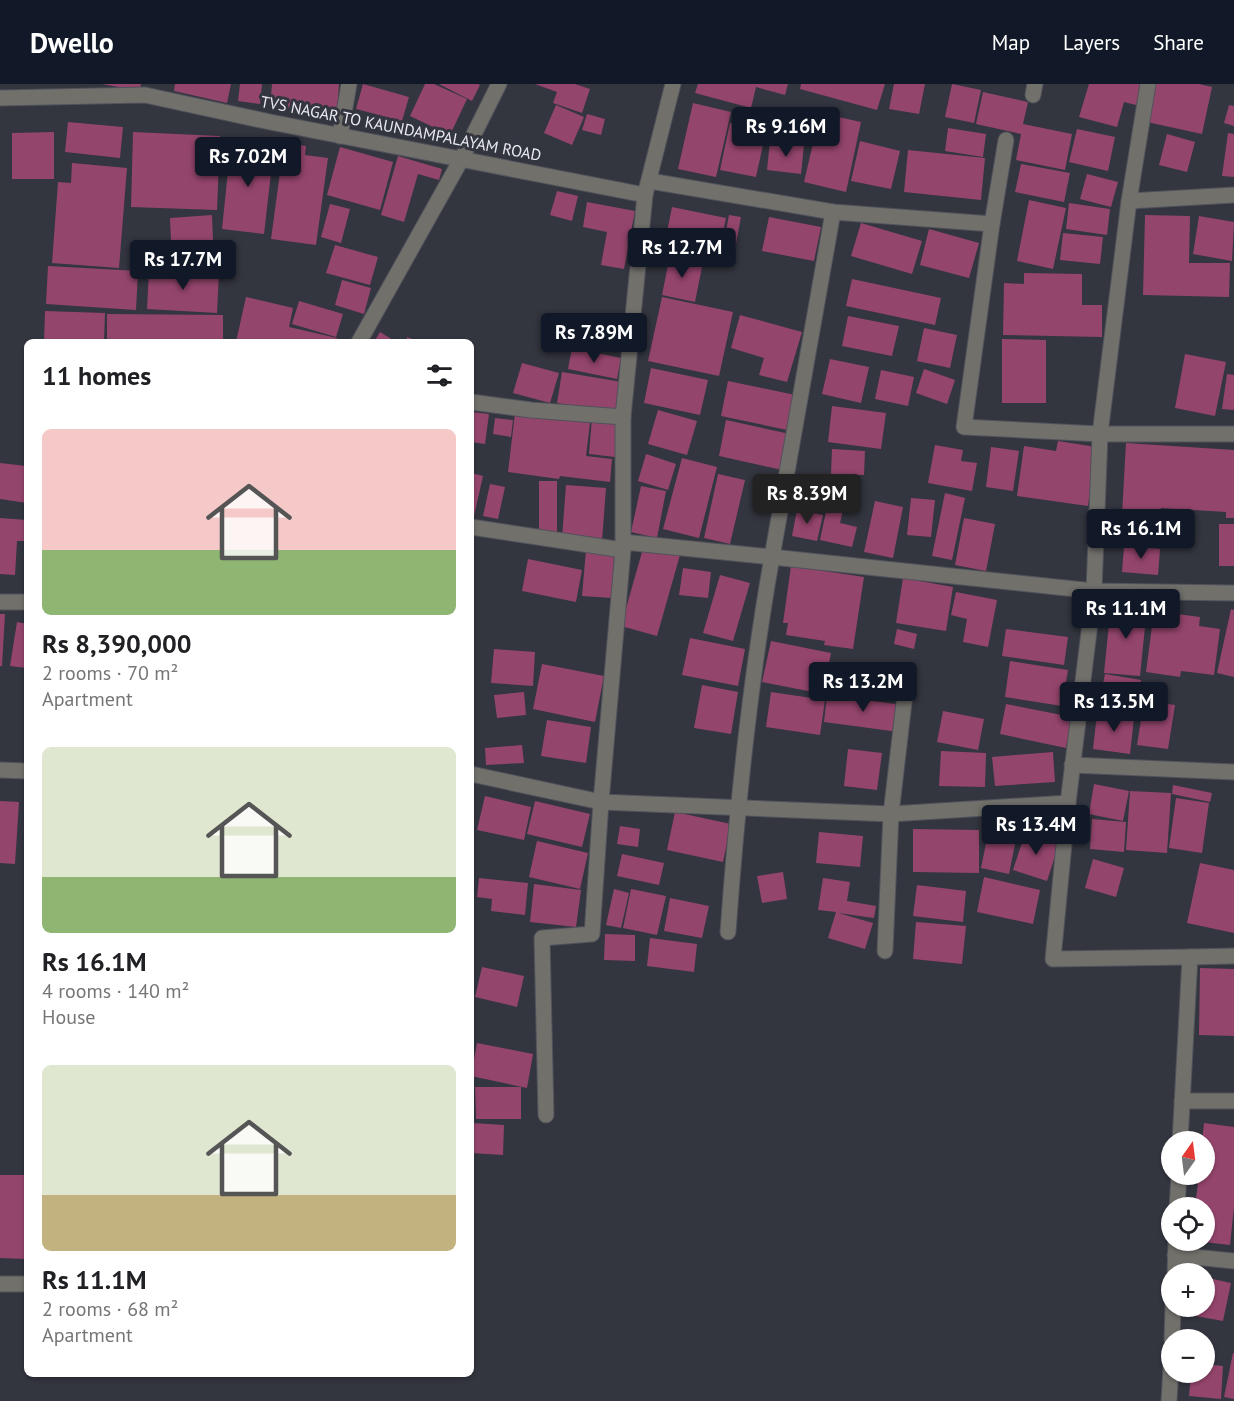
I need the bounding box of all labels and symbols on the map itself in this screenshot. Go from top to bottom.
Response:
street label: TVS NAGAR TO KAUNDAMPALAYAM ROAD [259,91,543,165]
pin: Rs 9.16M [724,107,848,158]
pin: Rs 7.02M [186,137,310,188]
pin: Rs 12.7M [620,228,744,279]
pin: Rs 17.7M [121,240,245,291]
pin: Rs 7.89M [532,313,656,364]
pin: Rs 8.39M [745,474,869,525]
pin: Rs 16.1M [1079,509,1203,560]
pin: Rs 11.1M [1064,589,1188,640]
pin: Rs 13.2M [801,662,925,713]
pin: Rs 13.5M [1052,682,1176,733]
pin: Rs 13.4M [974,805,1098,856]
north arrow [1161,1131,1215,1185]

